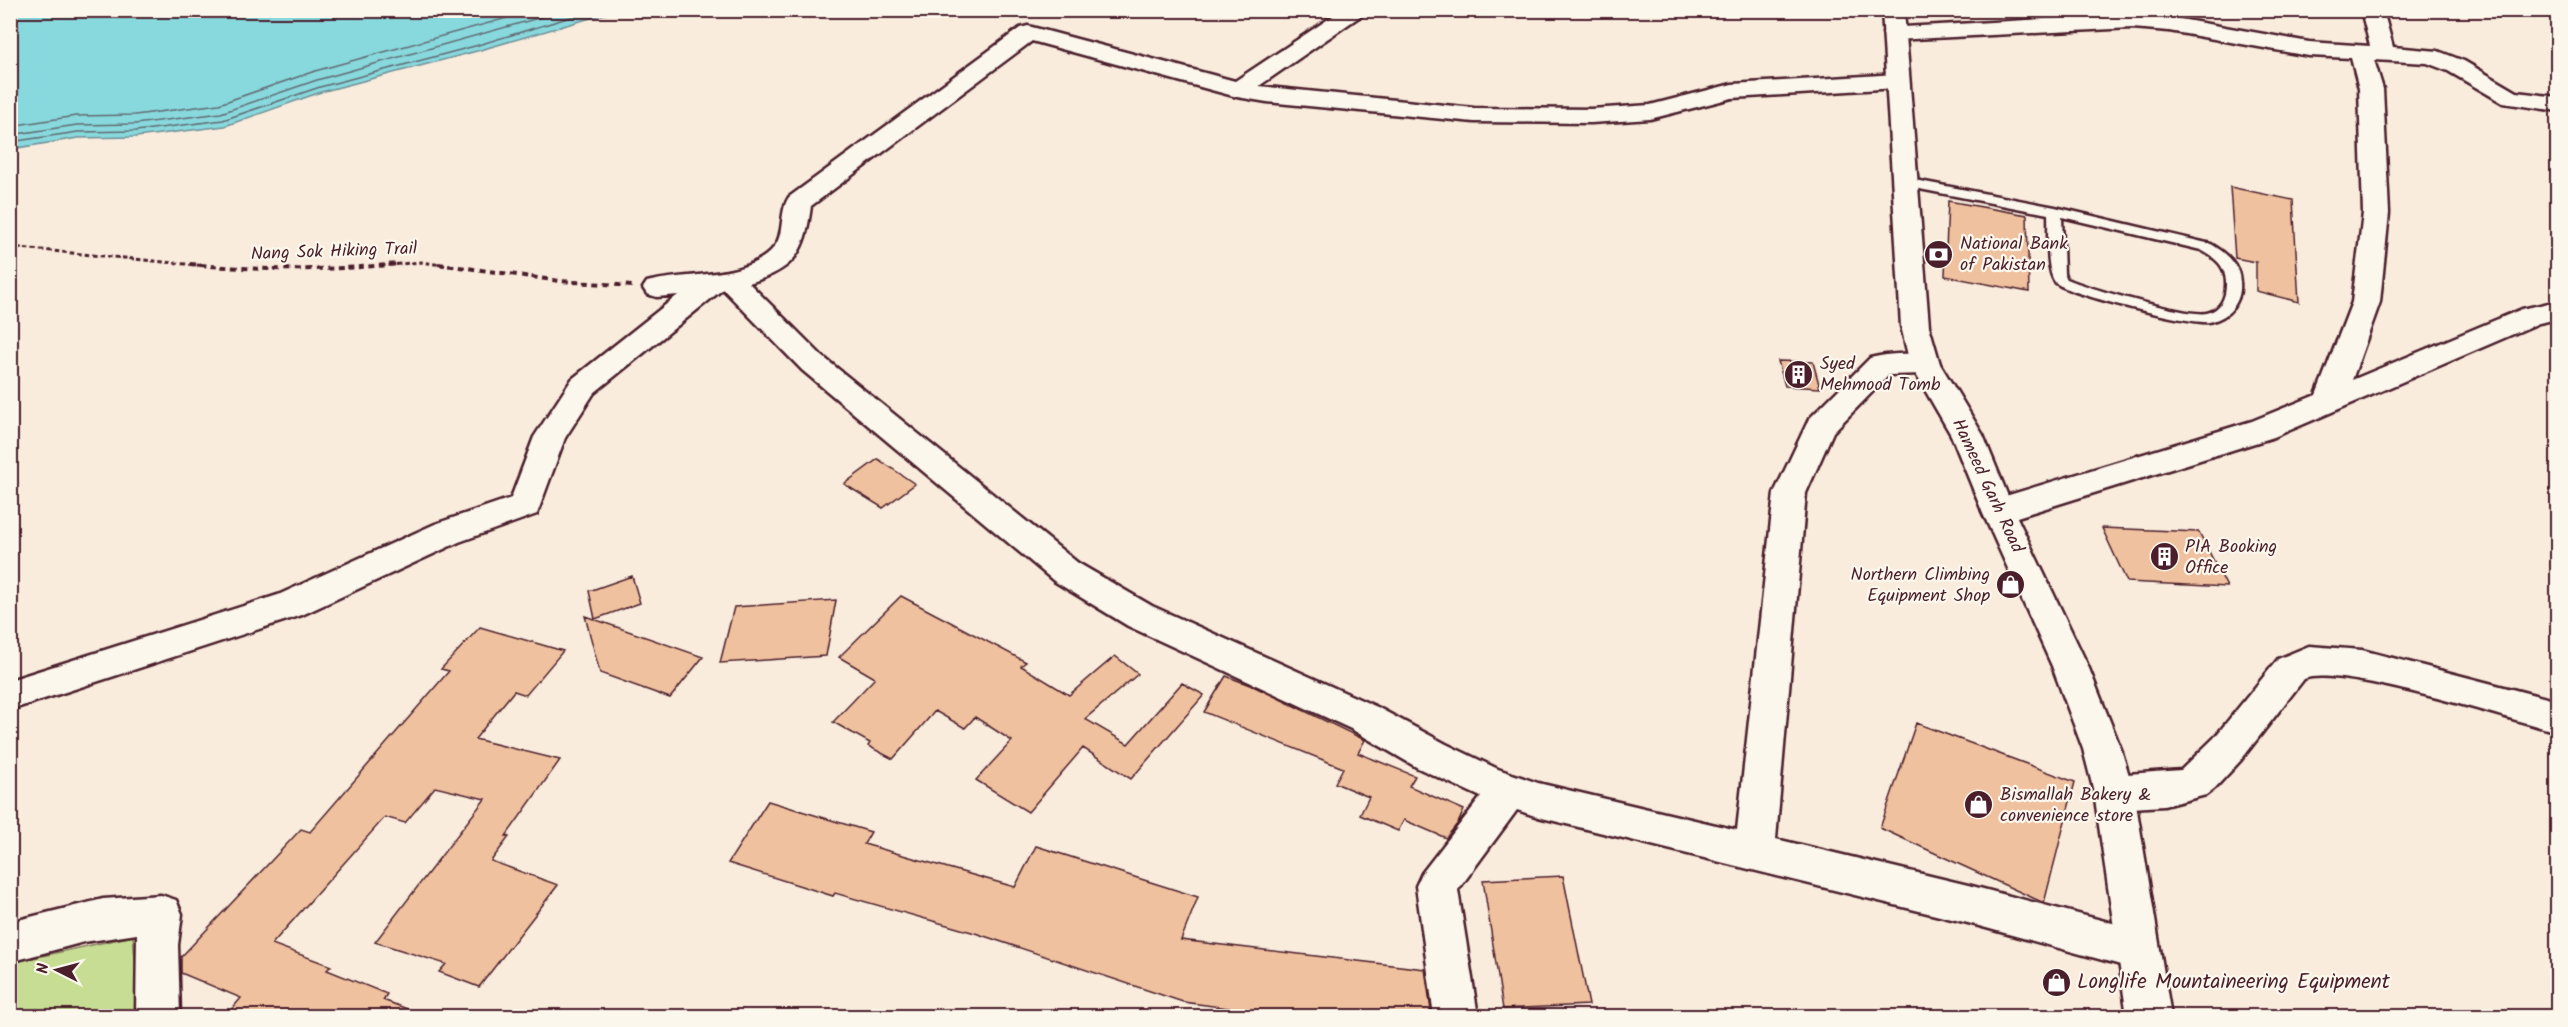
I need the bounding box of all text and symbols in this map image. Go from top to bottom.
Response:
place label: National Bank of Pakistan [1960,230,2068,280]
street label: Nang Sok Hiking Trail [250,235,418,269]
bank icon: National Bank of Pakistan [1923,238,1955,270]
place label: Syed Mehmood Tomb [1820,350,1941,400]
building icon: Syed Mehmood Tomb [1783,358,1815,390]
street label: Hameed Garh Road [1943,414,2031,559]
place label: PIA Booking Office [2185,533,2277,583]
building icon: PIA Booking Office [2148,541,2180,573]
place label: Northern Climbing Equipment Shop [1851,561,1990,611]
shop icon: Northern Climbing Equipment Shop [1995,569,2027,601]
place label: Bismallah Bakery & convenience store [2000,781,2151,831]
shop icon: Bismallah Bakery & convenience store [1963,789,1995,821]
north arrow [27,940,87,1000]
text: N [31,962,57,975]
shop icon: Longlife Mountaineering Equipment [2040,966,2072,998]
place label: Longlife Mountaineering Equipment [2077,966,2391,999]

